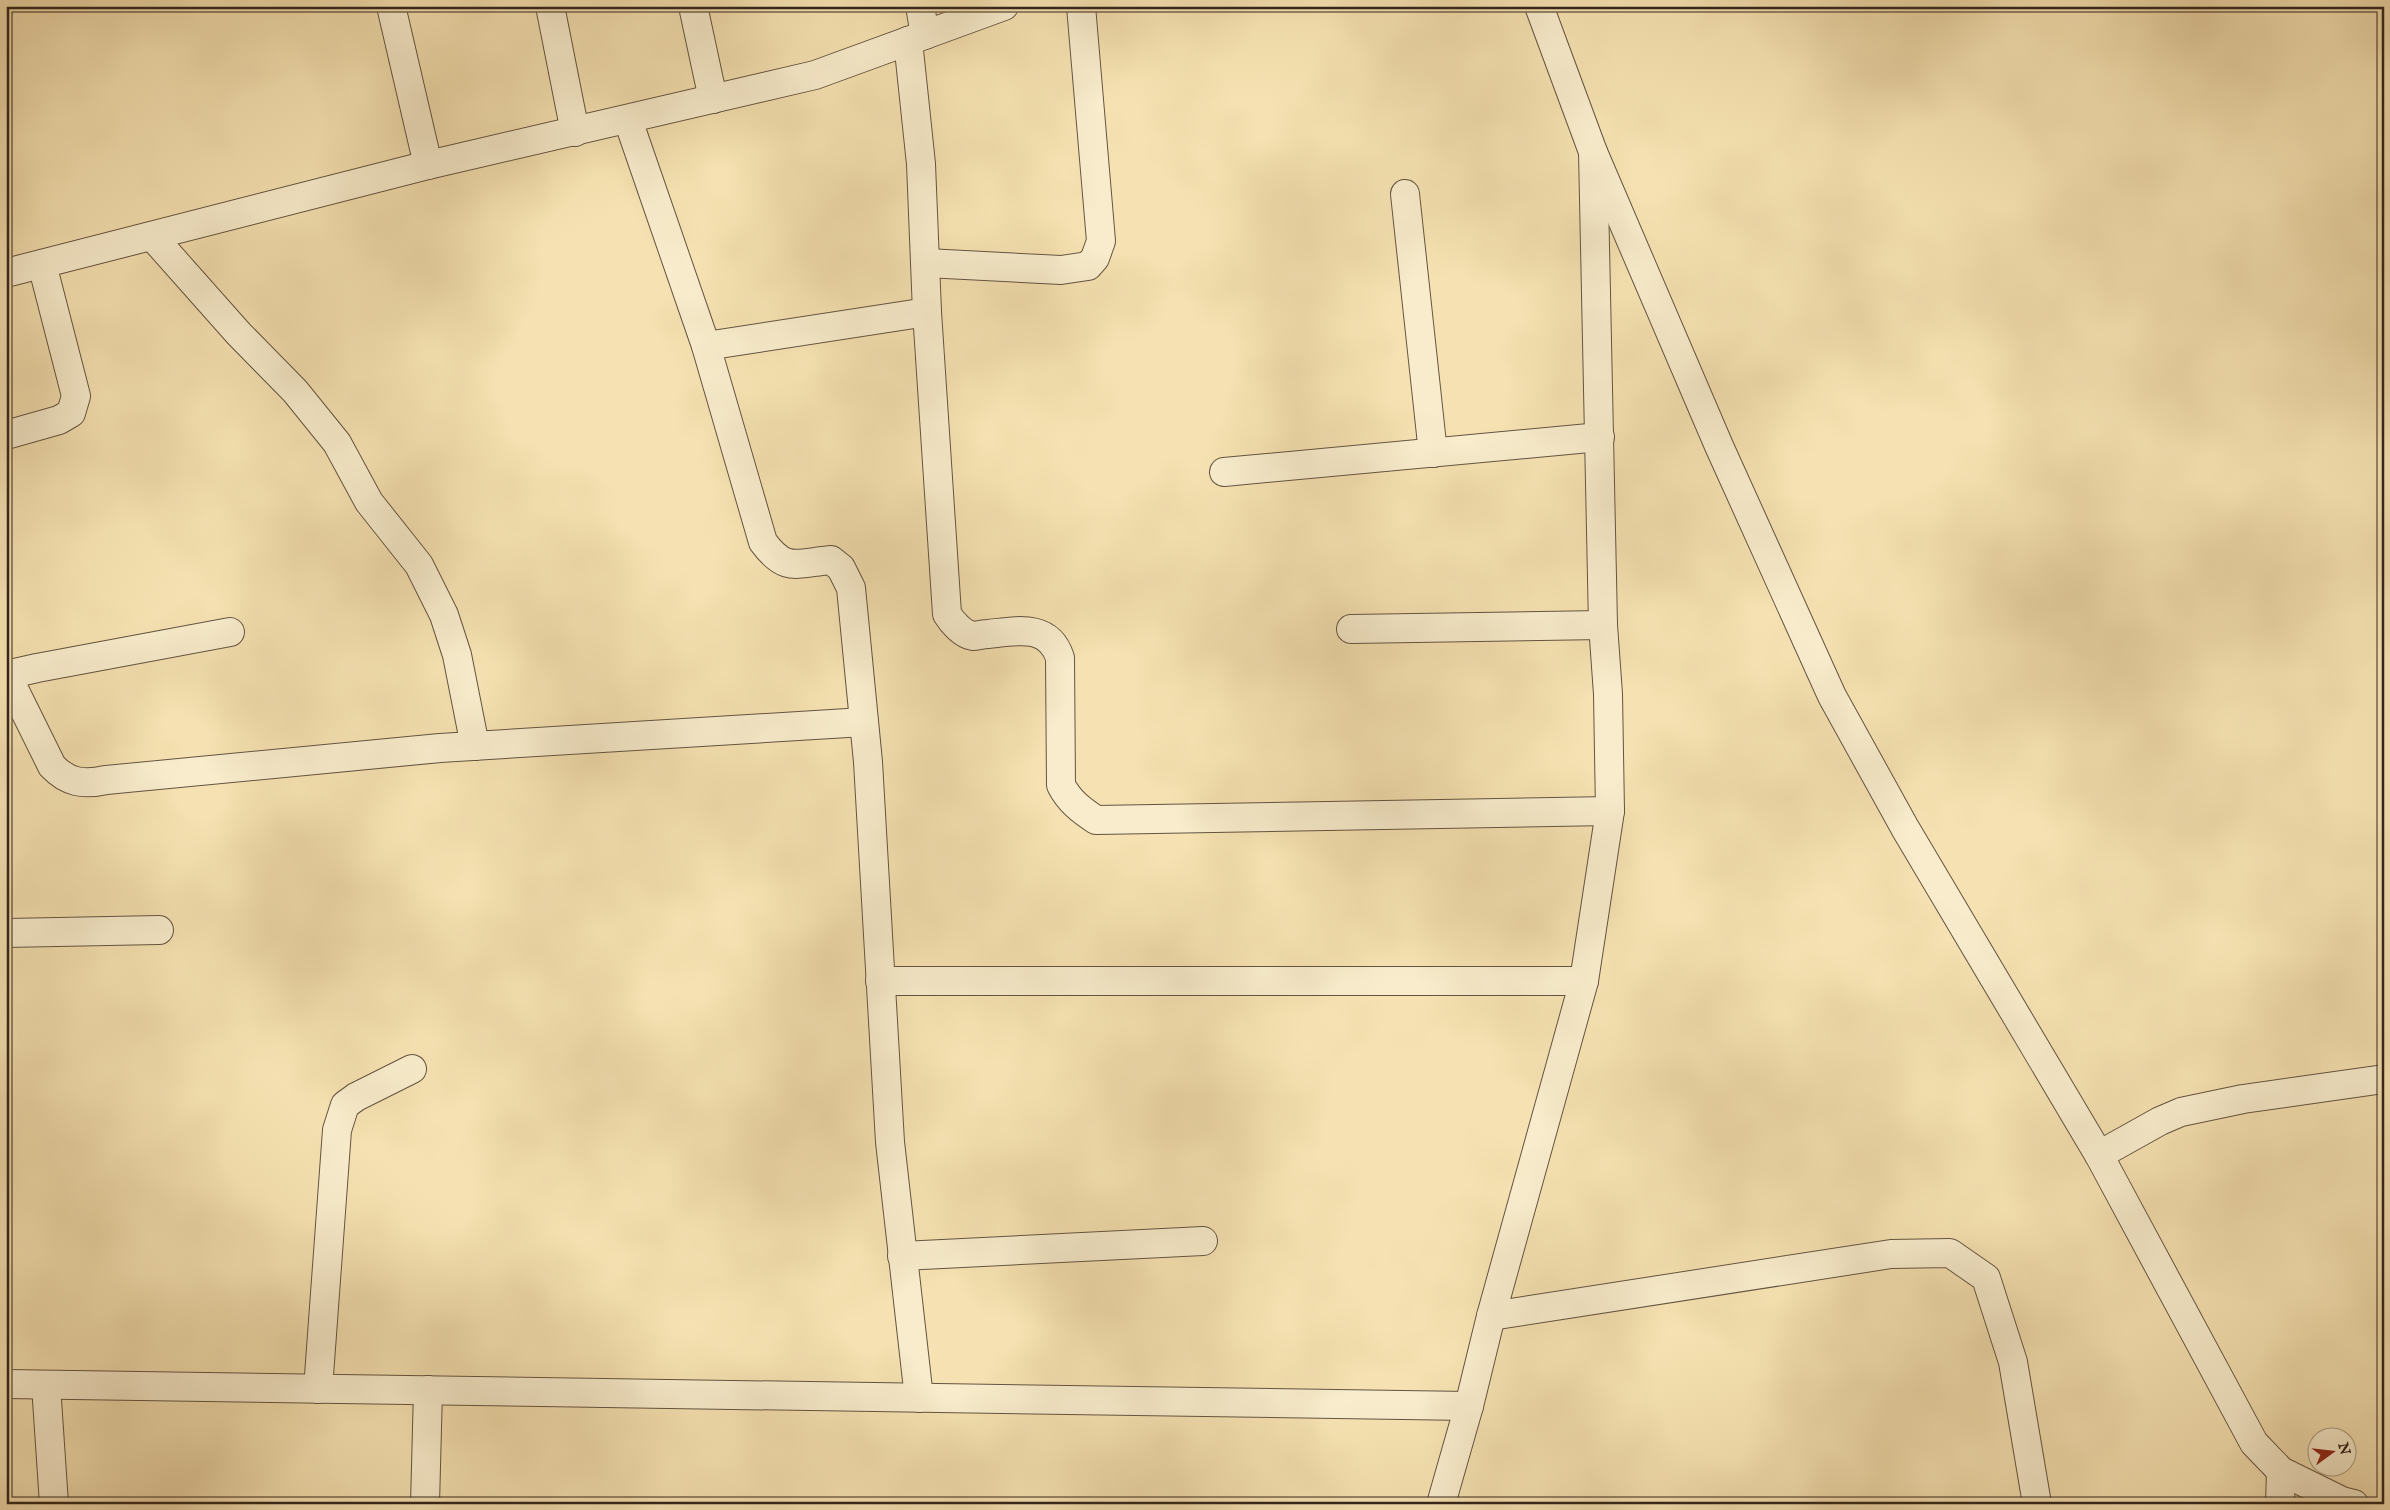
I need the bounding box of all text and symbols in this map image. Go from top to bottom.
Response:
north arrow [2308,1428,2358,1478]
text: N [2333,1440,2354,1457]

